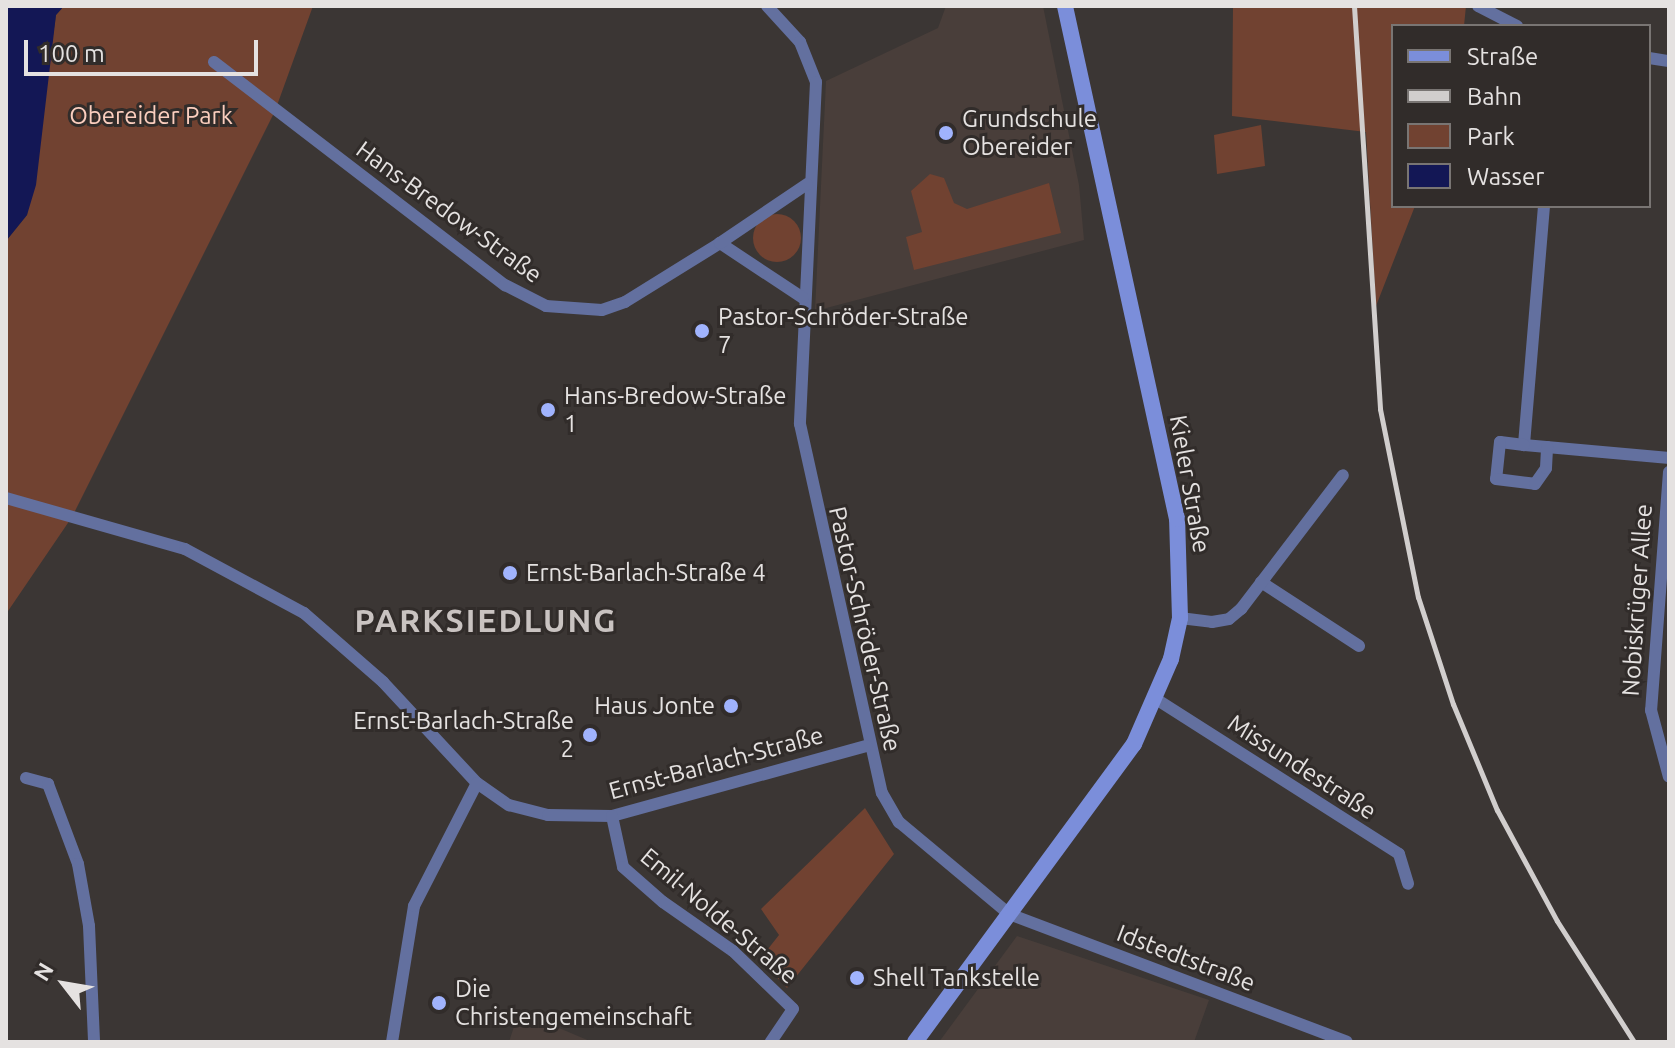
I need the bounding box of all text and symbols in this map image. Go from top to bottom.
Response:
scale bar [28,24,262,74]
legend [1391,24,1651,208]
text: 100 m [38,40,105,67]
text: Straße [1467,43,1538,70]
text: Bahn [1467,83,1522,110]
park label: Obereider Park [69,102,233,130]
place label: Grundschule Obereider [962,105,1097,161]
text: Park [1467,123,1515,150]
marker: Grundschule Obereider [937,124,955,142]
street label: Hans-Bredow-Straße [351,135,547,289]
text: Wasser [1467,163,1544,190]
place label: Pastor-Schröder-Straße 7 [718,303,968,359]
marker: Pastor-Schröder-Straße 7 [693,322,711,340]
place label: Hans-Bredow-Straße 1 [564,382,786,438]
marker: Hans-Bredow-Straße 1 [539,401,557,419]
street label: Kieler Straße [1164,413,1216,555]
street label: Nobiskrüger Allee [1616,503,1658,697]
street label: Pastor-Schröder-Straße [823,504,907,754]
place label: Ernst-Barlach-Straße 4 [526,559,766,587]
marker: Ernst-Barlach-Straße 4 [501,564,519,582]
district label: PARKSIEDLUNG [355,601,617,639]
place label: Haus Jonte [594,692,715,720]
marker: Haus Jonte [722,697,740,715]
place label: Ernst-Barlach-Straße 2 [353,707,574,763]
street label: Missundestraße [1222,708,1382,826]
street label: Ernst-Barlach-Straße [606,721,826,805]
marker: Ernst-Barlach-Straße 2 [581,726,599,744]
street label: Emil-Nolde-Straße [635,842,803,990]
street label: Idstedtstraße [1113,918,1259,998]
north arrow [24,944,104,1024]
text: N [28,958,58,985]
place label: Shell Tankstelle [873,964,1040,992]
marker: Shell Tankstelle [848,969,866,987]
place label: Die Christengemeinschaft [455,975,692,1031]
marker: Die Christengemeinschaft [430,994,448,1012]

